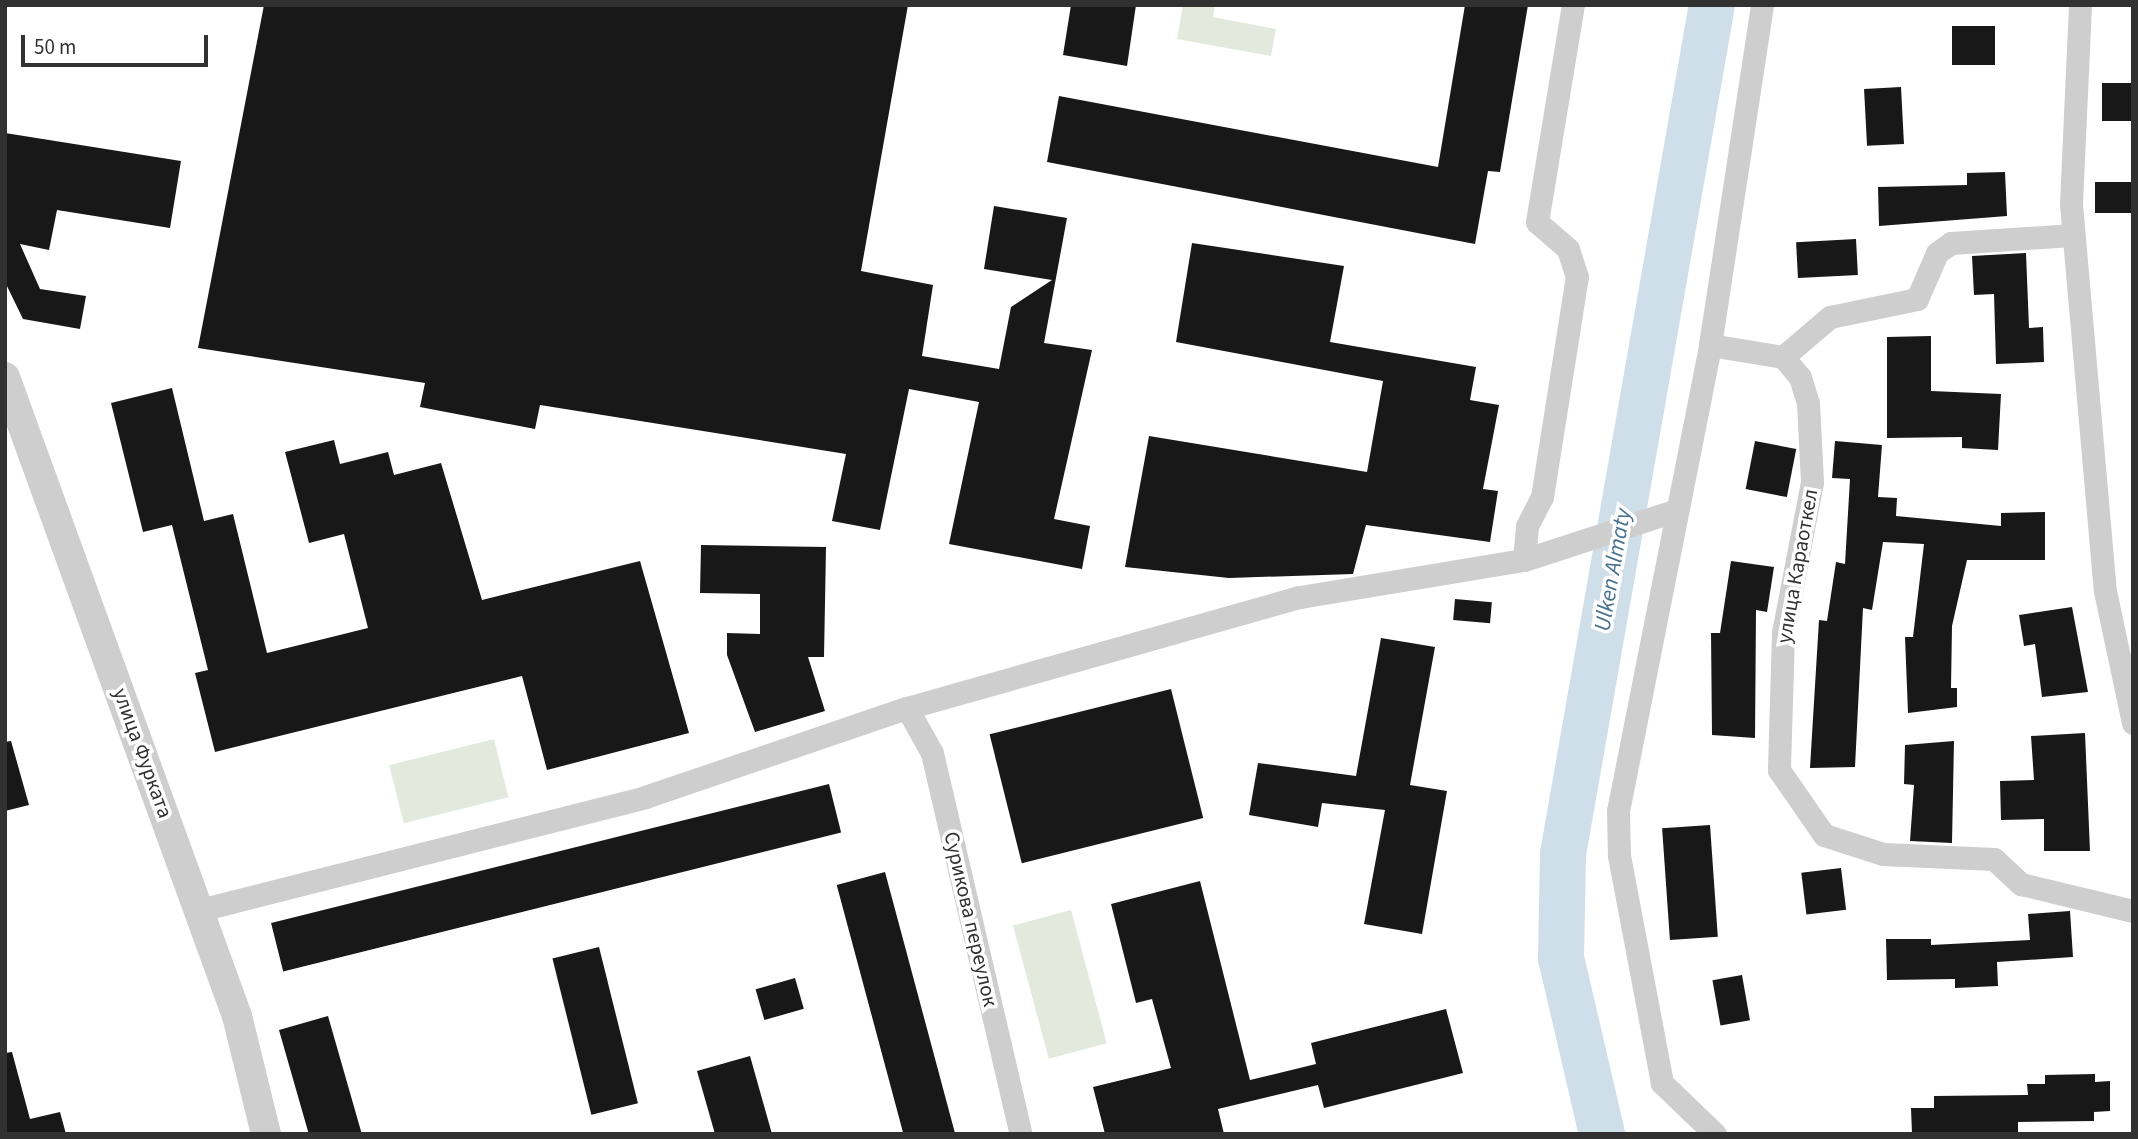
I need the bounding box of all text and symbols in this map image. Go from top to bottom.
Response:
scale bar [24,21,212,65]
text: 50 m [34,32,76,62]
street label: улица Караоткел [1771,487,1823,645]
water label: Ulken Almaty [1589,507,1637,633]
street label: улица Фурката [108,685,178,821]
street label: Сурикова переулок [939,829,1003,1009]

